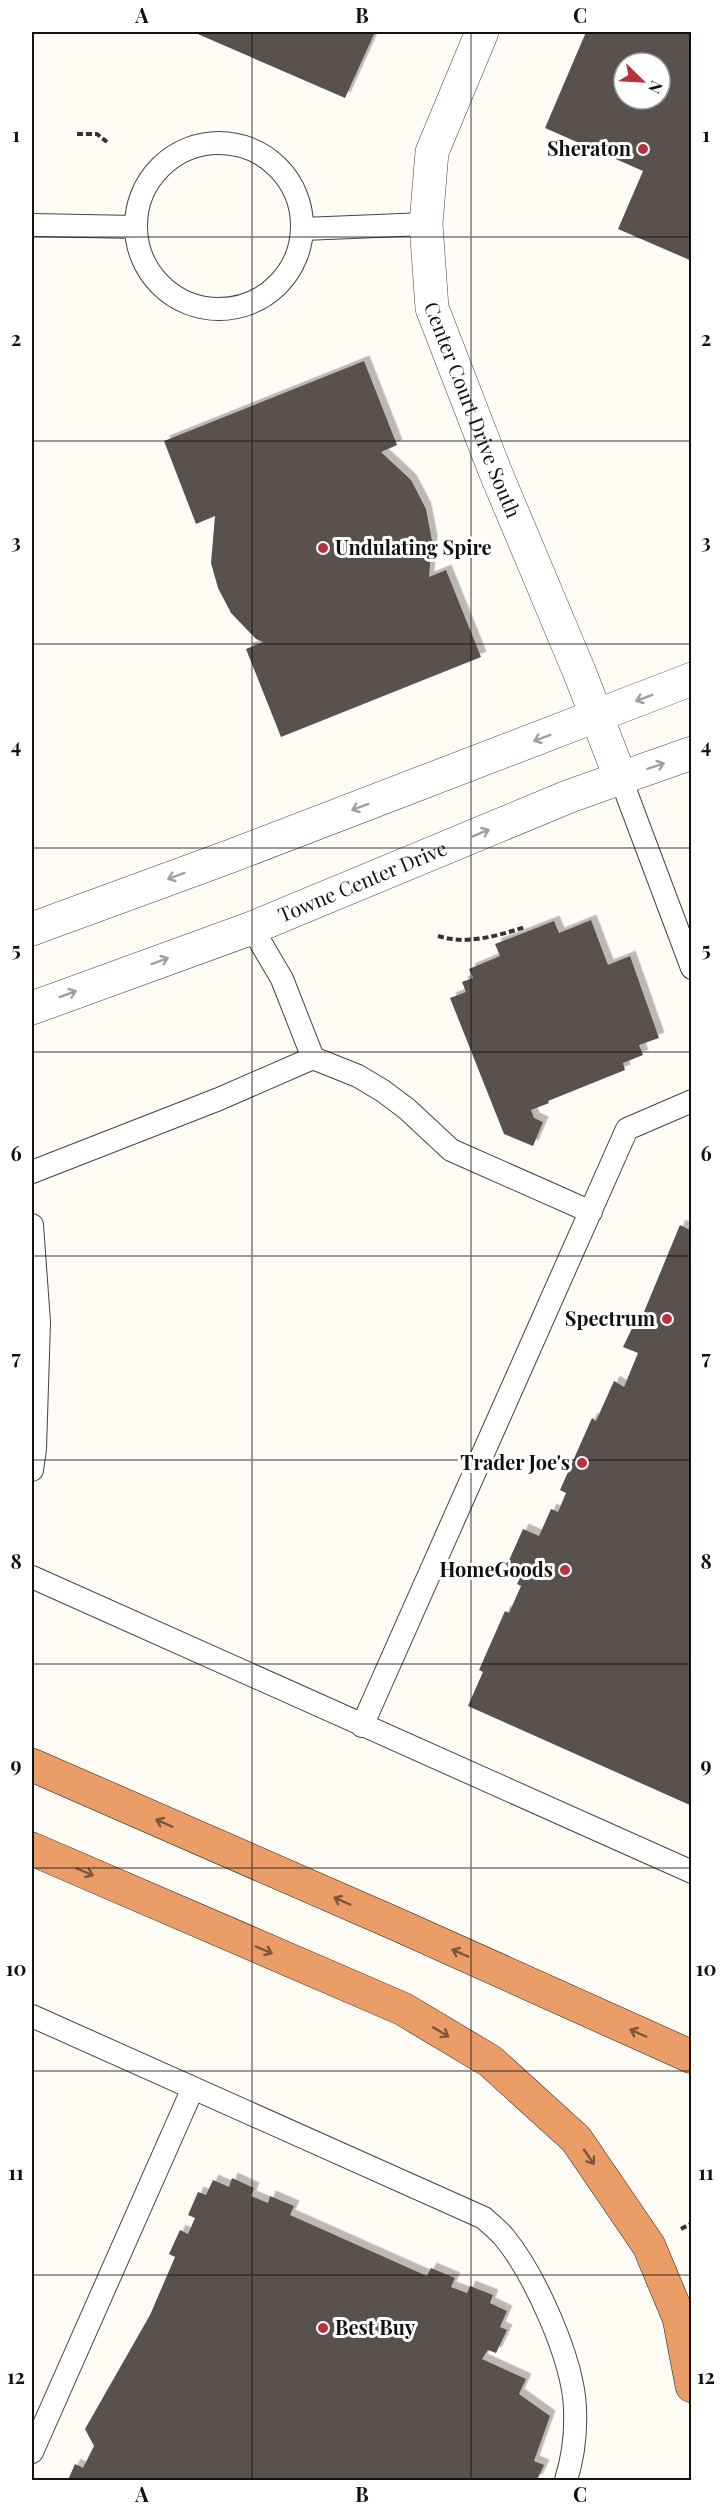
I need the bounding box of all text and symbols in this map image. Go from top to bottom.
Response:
text: A [134,1,149,28]
text: B [355,1,369,28]
text: C [573,1,587,28]
north arrow [612,51,672,111]
text: N [644,78,668,97]
text: 1 [12,120,20,147]
text: 1 [702,120,710,147]
place label: Sheraton [547,134,632,161]
marker: Sheraton [636,142,650,156]
street label: Center Court Drive South [419,298,528,522]
text: 2 [11,324,21,351]
text: 2 [701,324,711,351]
text: 3 [11,527,21,554]
text: 3 [701,527,711,554]
place label: Undulating Spire [335,533,492,560]
marker: Undulating Spire [316,541,330,555]
one-way arrow [635,693,654,704]
text: 4 [11,731,21,758]
text: 4 [701,731,711,758]
one-way arrow [533,733,552,744]
one-way arrow [646,760,665,771]
one-way arrow [351,802,370,813]
one-way arrow [471,827,490,838]
street label: Towne Center Drive [274,834,451,928]
one-way arrow [167,872,186,883]
text: 5 [11,935,21,962]
text: 5 [701,935,711,962]
one-way arrow [150,955,169,966]
one-way arrow [58,988,77,999]
text: 6 [10,1139,22,1166]
text: 6 [700,1139,712,1166]
place label: Spectrum [565,1304,655,1331]
marker: Spectrum [660,1312,674,1326]
text: 7 [11,1343,21,1370]
text: 7 [701,1343,711,1370]
place label: Trader Joe's [460,1448,570,1475]
marker: Trader Joe's [575,1456,589,1470]
text: 8 [10,1547,22,1574]
text: 8 [700,1547,712,1574]
place label: HomeGoods [439,1555,553,1582]
marker: HomeGoods [558,1563,572,1577]
text: 9 [10,1750,22,1777]
text: 9 [700,1750,712,1777]
one-way arrow [155,1817,173,1828]
one-way arrow [76,1867,94,1879]
one-way arrow [334,1895,352,1906]
one-way arrow [255,1944,273,1956]
one-way arrow [452,1947,470,1958]
text: 10 [6,1954,26,1981]
text: 10 [696,1954,716,1981]
one-way arrow [432,2026,449,2038]
one-way arrow [630,2026,648,2038]
one-way arrow [582,2148,595,2165]
text: 11 [8,2158,24,2185]
text: 11 [698,2158,714,2185]
place label: Best Buy [335,2313,416,2340]
marker: Best Buy [316,2321,330,2335]
text: 12 [7,2362,25,2389]
text: 12 [697,2362,715,2389]
text: A [134,2480,149,2507]
text: B [355,2480,369,2507]
text: C [573,2480,587,2507]

